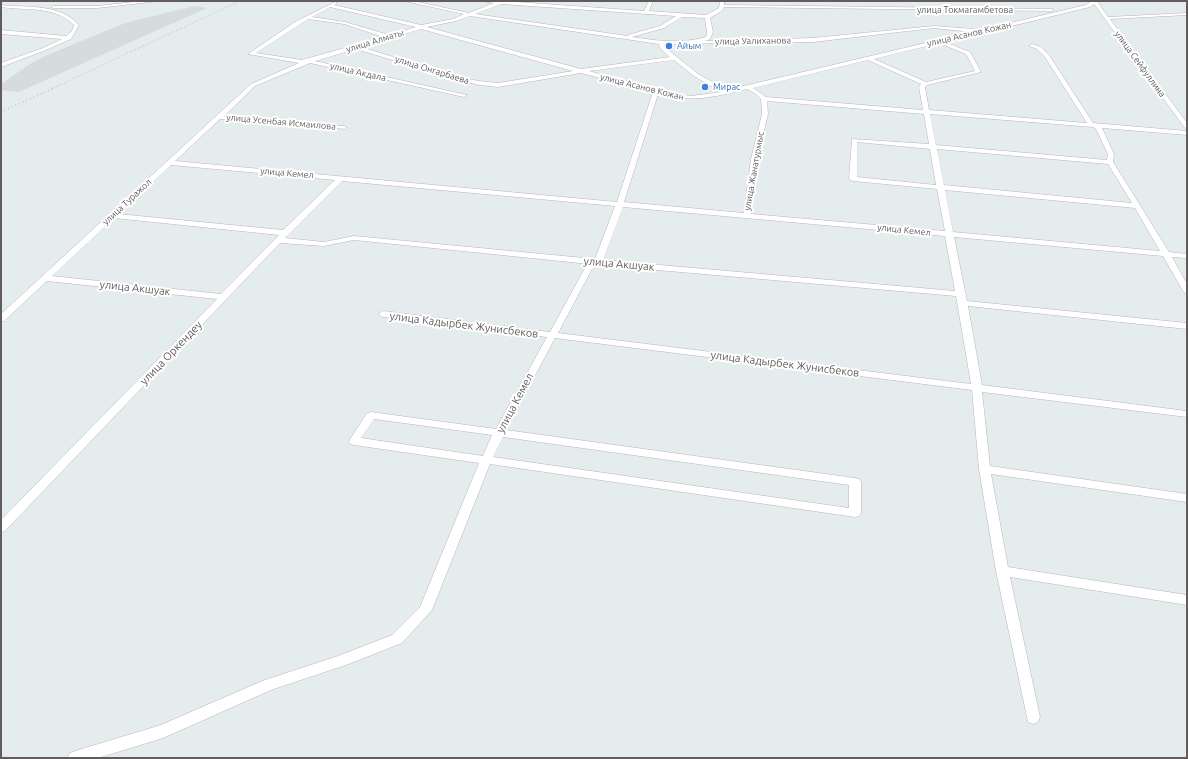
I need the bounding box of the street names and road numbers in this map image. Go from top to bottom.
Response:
street label: улица Токмагамбетова [917,5,1013,15]
street label: улица Асанов Кожан [926,19,1012,49]
street label: улица Алматы [345,27,405,55]
street label: улица Сейфуллина [1112,29,1168,99]
street label: улица Уалиханова [715,35,791,47]
street label: улица Онгарбаева [394,54,470,86]
street label: улица Акдала [329,60,387,84]
street label: улица Асанов Кожан [599,71,685,103]
street label: улица Усенбая Исмаилова [226,112,336,132]
street label: улица Жанатурмыс [742,131,766,211]
street label: улица Кемел [260,165,314,181]
street label: улица Туражол [100,177,154,227]
street label: улица Кемел [877,222,931,238]
street label: улица Акшуак [583,254,655,274]
street label: улица Акшуак [99,278,171,298]
street label: улица Кадырбек Жунисбеков [389,309,539,341]
street label: улица Оркендеу [137,318,205,388]
street label: улица Кадырбек Жунисбеков [710,348,860,380]
street label: улица Кемел [494,371,536,435]

